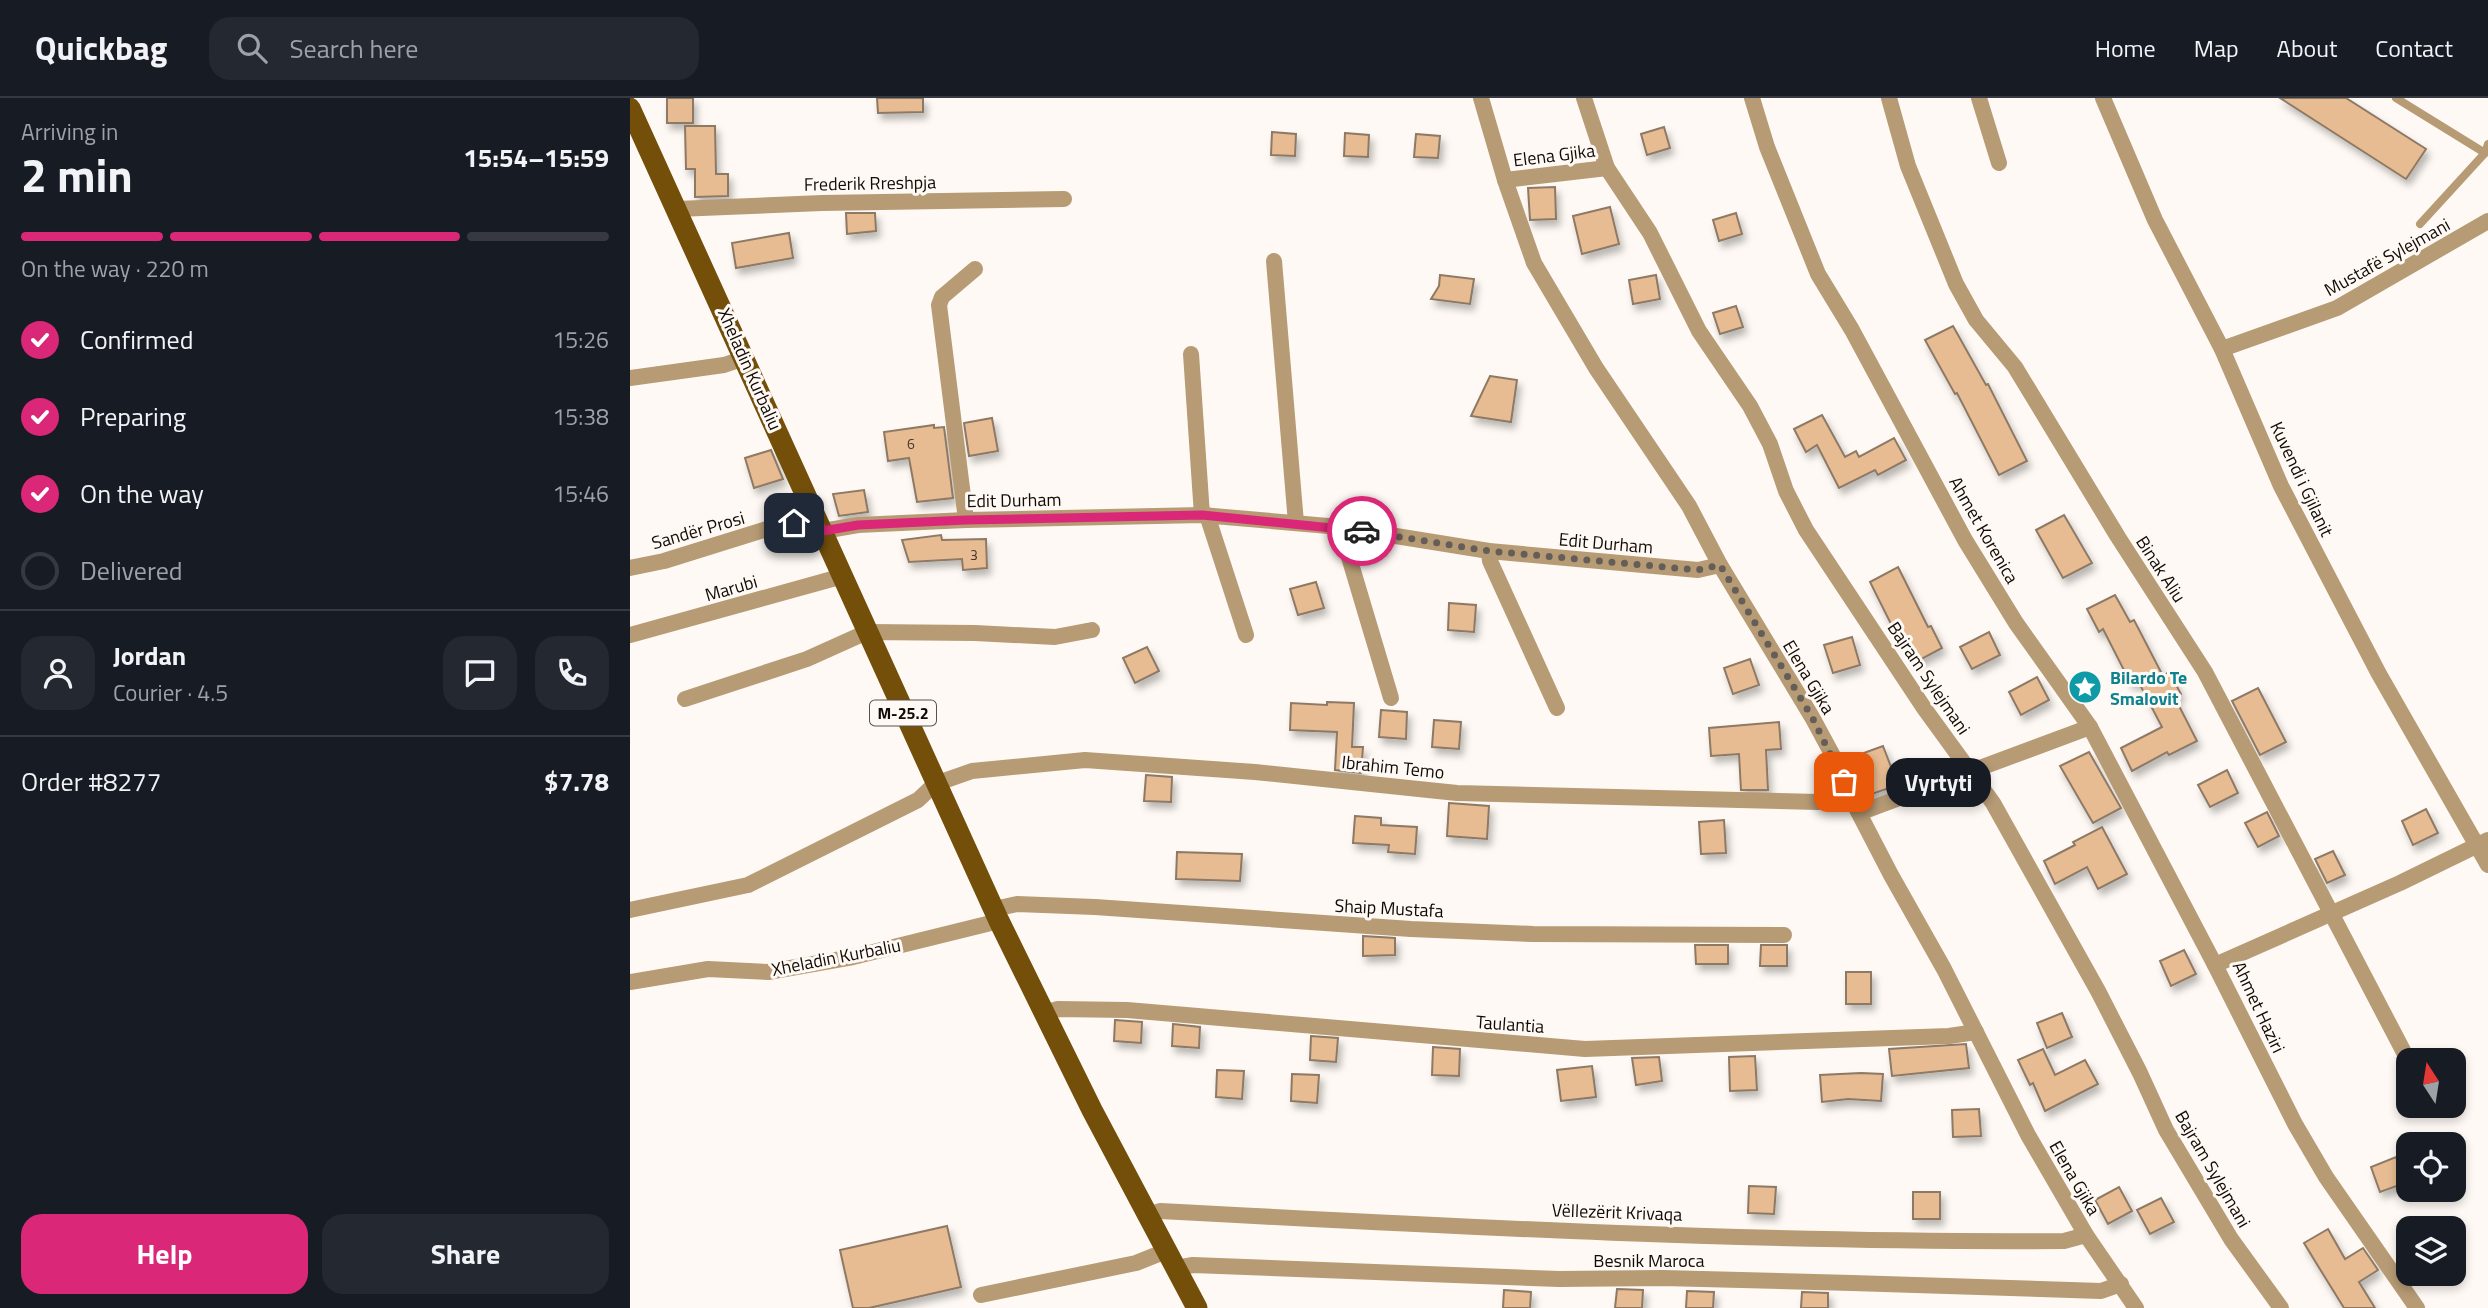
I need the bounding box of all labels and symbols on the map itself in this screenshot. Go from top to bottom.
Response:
street label: Elena Gjika [1511,137,1597,173]
street label: Frederik Rreshpja [804,168,936,198]
street label: Mustafë Sylejmani [2319,211,2455,303]
street label: Xheladin Kurbaliu [711,304,789,434]
street label: Kuvendi i Gjilanit [2264,417,2341,542]
house number: 6 [907,433,915,454]
street label: Ahmet Korenica [1942,471,2026,589]
street label: Edit Durham [966,486,1062,514]
pin [764,493,824,553]
courier [1327,496,1397,566]
street label: Sandër Prosi [648,504,748,556]
street label: Edit Durham [1558,525,1654,561]
street label: Binak Aliu [2129,530,2193,608]
house number: 3 [970,544,978,565]
street label: Marubi [702,568,760,608]
street label: Bajram Sylejmani [1881,616,1977,740]
street label: Elena Gjika [1776,635,1842,719]
place label: Bilardo Te Smalovit [2110,664,2187,712]
place icon: Bilardo Te Smalovit [2066,668,2104,706]
road number: M-25.2 [870,700,936,726]
street label: Ibrahim Temo [1340,748,1446,786]
pin [1814,752,1874,812]
callout: Vyrtyti [1886,758,1991,806]
street label: Shaip Mustafa [1334,892,1444,924]
street label: Xheladin Kurbaliu [769,931,903,983]
street label: Ahmet Haziri [2226,957,2292,1057]
street label: Taulantia [1475,1008,1545,1040]
north arrow [2396,1048,2466,1118]
street label: Bajram Sylejmani [2168,1105,2258,1233]
street label: Elena Gjika [2043,1136,2107,1220]
street label: Vëllezërit Krivaqa [1551,1196,1683,1228]
street label: Besnik Maroca [1593,1247,1705,1274]

